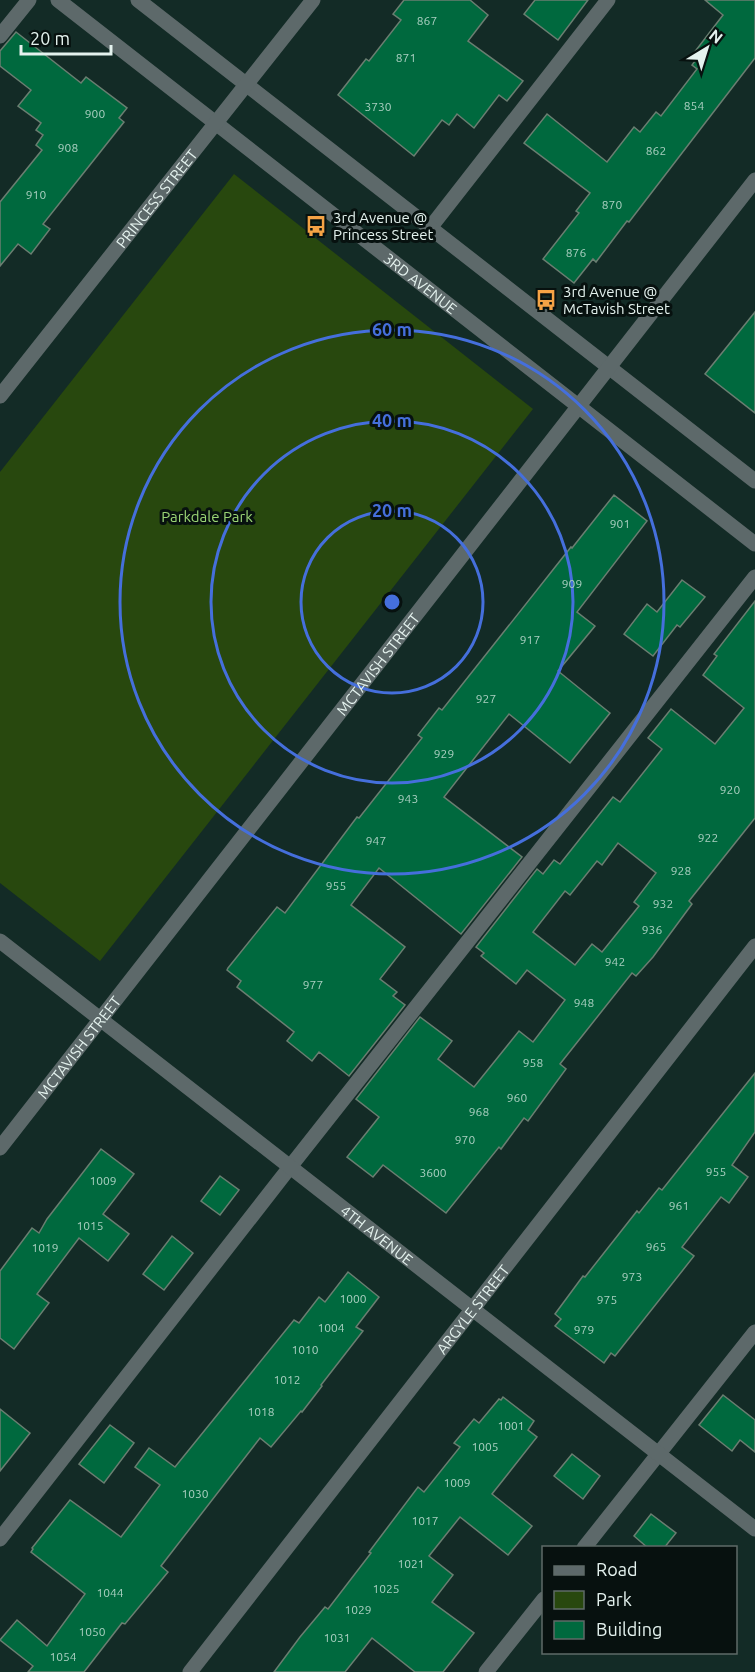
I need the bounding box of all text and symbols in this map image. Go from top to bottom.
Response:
house number: 867 [417,14,437,27]
scale bar [21,18,111,56]
north arrow [677,18,737,78]
text: N [706,25,726,47]
text: 20 m [30,28,70,48]
house number: 871 [396,51,416,64]
house number: 854 [684,99,704,112]
house number: 3730 [364,100,392,113]
house number: 900 [85,107,105,120]
house number: 908 [58,141,78,154]
house number: 862 [646,144,666,157]
street label: PRINCESS STREET [112,145,201,251]
house number: 910 [26,188,46,201]
house number: 870 [602,198,622,211]
place label: 3rd Avenue @ Princess Street [333,209,434,243]
bus stop icon: 3rd Avenue @ Princess Street [304,214,328,238]
house number: 876 [566,246,586,259]
street label: 3RD AVENUE [381,249,461,317]
place label: 3rd Avenue @ McTavish Street [563,283,670,317]
bus stop icon: 3rd Avenue @ McTavish Street [534,288,558,312]
text: 60 m [372,319,412,339]
text: 40 m [372,410,412,430]
text: 20 m [372,500,412,520]
park label: Parkdale Park [161,508,253,525]
house number: 901 [610,517,630,530]
house number: 909 [562,577,582,590]
centre of rings [382,592,402,612]
street label: MCTAVISH STREET [333,609,423,718]
house number: 917 [520,633,540,646]
house number: 927 [476,692,496,705]
house number: 929 [434,747,454,760]
house number: 920 [720,783,740,796]
house number: 943 [398,792,418,805]
house number: 922 [698,831,718,844]
house number: 947 [366,834,386,847]
house number: 928 [671,864,691,877]
house number: 955 [326,879,346,892]
house number: 932 [653,897,673,910]
house number: 936 [642,923,662,936]
house number: 942 [605,955,625,968]
house number: 977 [303,978,323,991]
street label: MCTAVISH STREET [34,992,124,1102]
house number: 948 [574,996,594,1009]
house number: 958 [523,1056,543,1069]
house number: 960 [507,1091,527,1104]
house number: 968 [469,1105,489,1118]
house number: 970 [455,1133,475,1146]
house number: 955 [706,1165,726,1178]
house number: 3600 [419,1166,447,1179]
house number: 1009 [89,1174,117,1187]
house number: 961 [669,1199,689,1212]
street label: 4TH AVENUE [338,1201,417,1268]
house number: 1015 [76,1219,104,1232]
house number: 965 [646,1240,666,1253]
house number: 1019 [31,1241,59,1254]
street label: ARGYLE STREET [433,1261,513,1357]
house number: 973 [622,1270,642,1283]
house number: 1000 [339,1292,367,1305]
house number: 975 [597,1293,617,1306]
house number: 1004 [317,1321,345,1334]
house number: 979 [574,1323,594,1336]
house number: 1010 [291,1343,319,1356]
house number: 1012 [273,1373,301,1386]
house number: 1018 [247,1405,275,1418]
house number: 1001 [497,1419,525,1432]
house number: 1005 [471,1440,499,1453]
house number: 1009 [443,1476,471,1489]
house number: 1030 [181,1487,209,1500]
house number: 1017 [411,1514,439,1527]
legend [542,1546,737,1654]
house number: 1021 [397,1557,425,1570]
text: Road [596,1559,638,1579]
house number: 1025 [372,1582,400,1595]
house number: 1044 [96,1586,124,1599]
text: Park [596,1589,632,1609]
house number: 1029 [344,1603,372,1616]
text: Building [596,1619,662,1639]
house number: 1050 [78,1625,106,1638]
house number: 1031 [323,1631,351,1644]
house number: 1054 [49,1650,77,1663]

